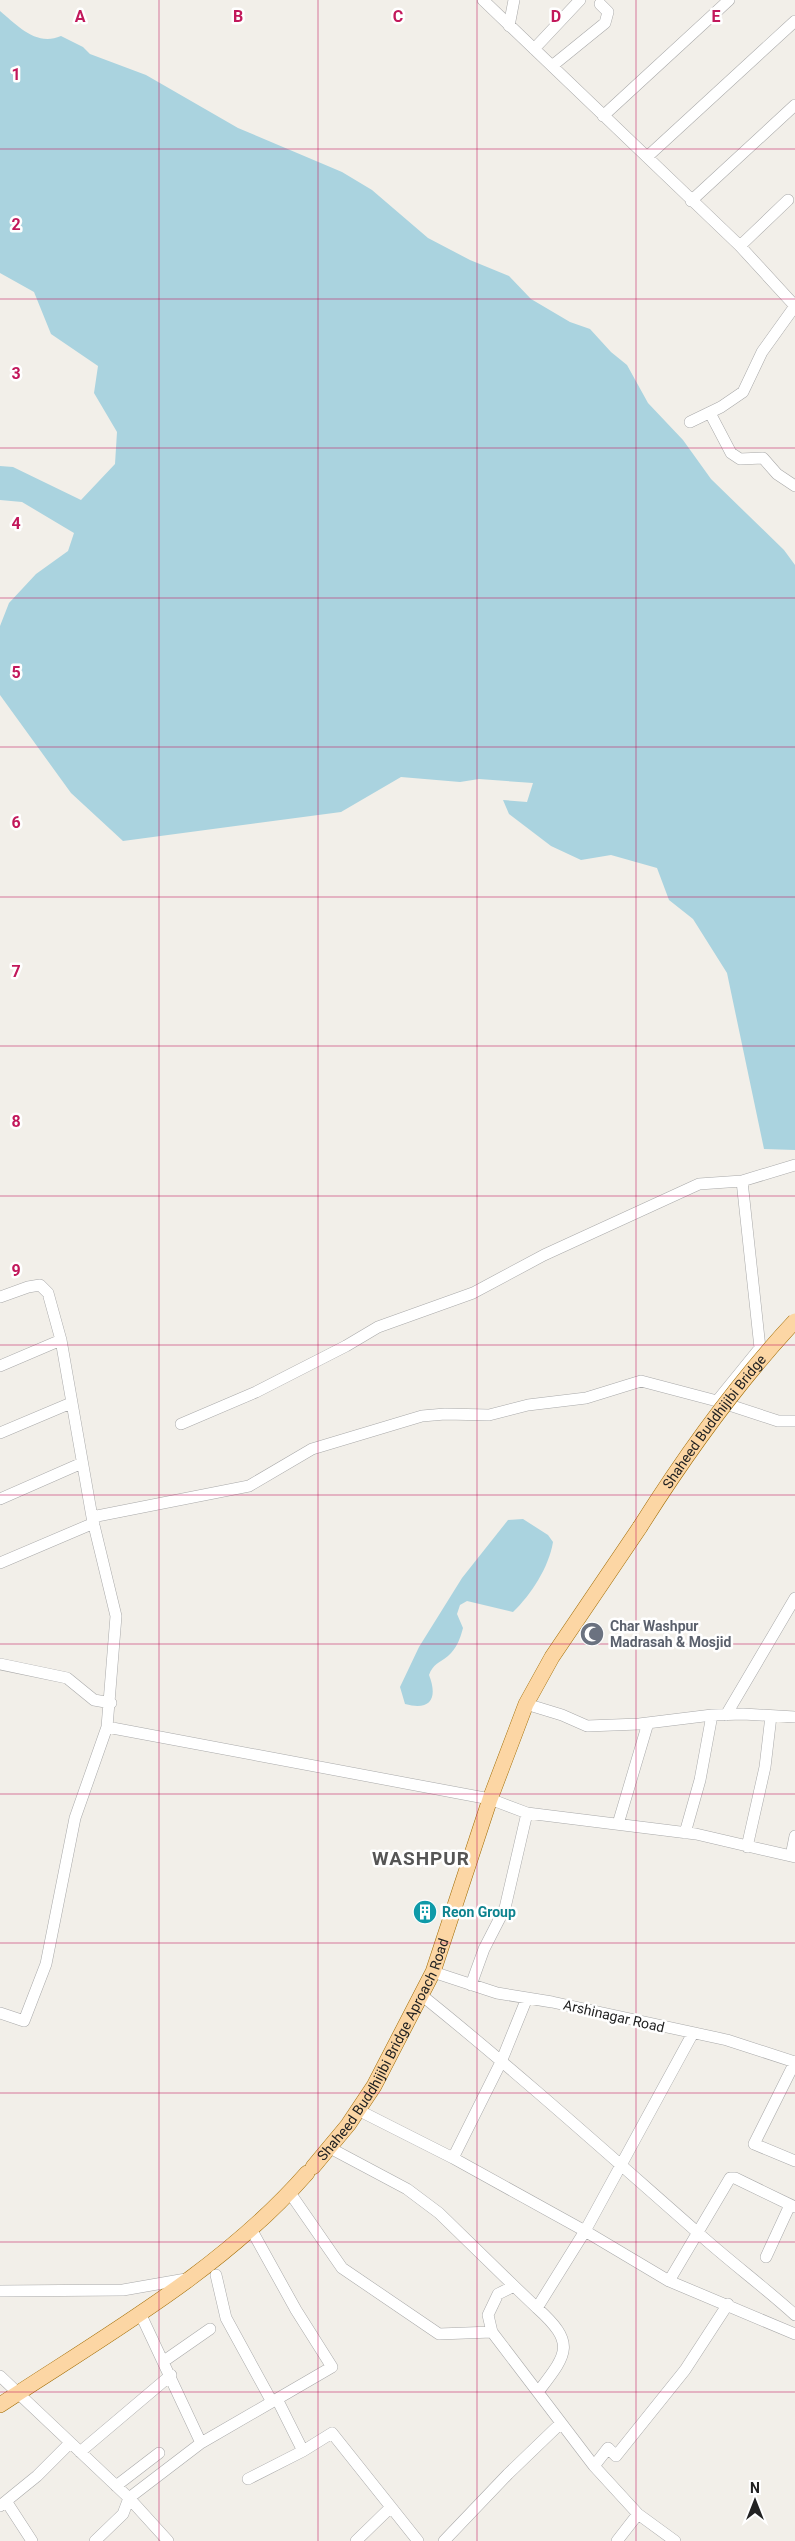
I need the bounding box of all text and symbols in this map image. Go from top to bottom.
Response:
text: A [75,7,86,26]
text: B [233,7,243,26]
text: C [393,7,403,26]
text: D [551,7,561,26]
text: E [712,7,721,26]
text: 1 [11,65,21,84]
text: 2 [11,215,21,234]
text: 3 [11,364,21,383]
text: 4 [11,514,21,533]
text: 5 [11,663,21,682]
text: 6 [11,813,21,832]
text: 7 [11,962,21,981]
text: 8 [11,1112,21,1131]
text: 9 [11,1261,21,1280]
street label: Shaheed Buddhijibi Bridge [659,1352,769,1491]
place label: Char Washpur Madrasah & Mosjid [610,1618,731,1650]
mosque icon: Char Washpur Madrasah & Mosjid [579,1621,605,1647]
district label: WASHPUR [372,1847,470,1870]
building icon: Reon Group [412,1899,438,1925]
place label: Reon Group [442,1904,516,1920]
street label: Shaheed Buddhijibi Bridge Aproach Road [314,1936,452,2164]
street label: Arshinagar Road [562,1997,666,2035]
north arrow [730,2476,780,2526]
text: N [750,2480,760,2496]

